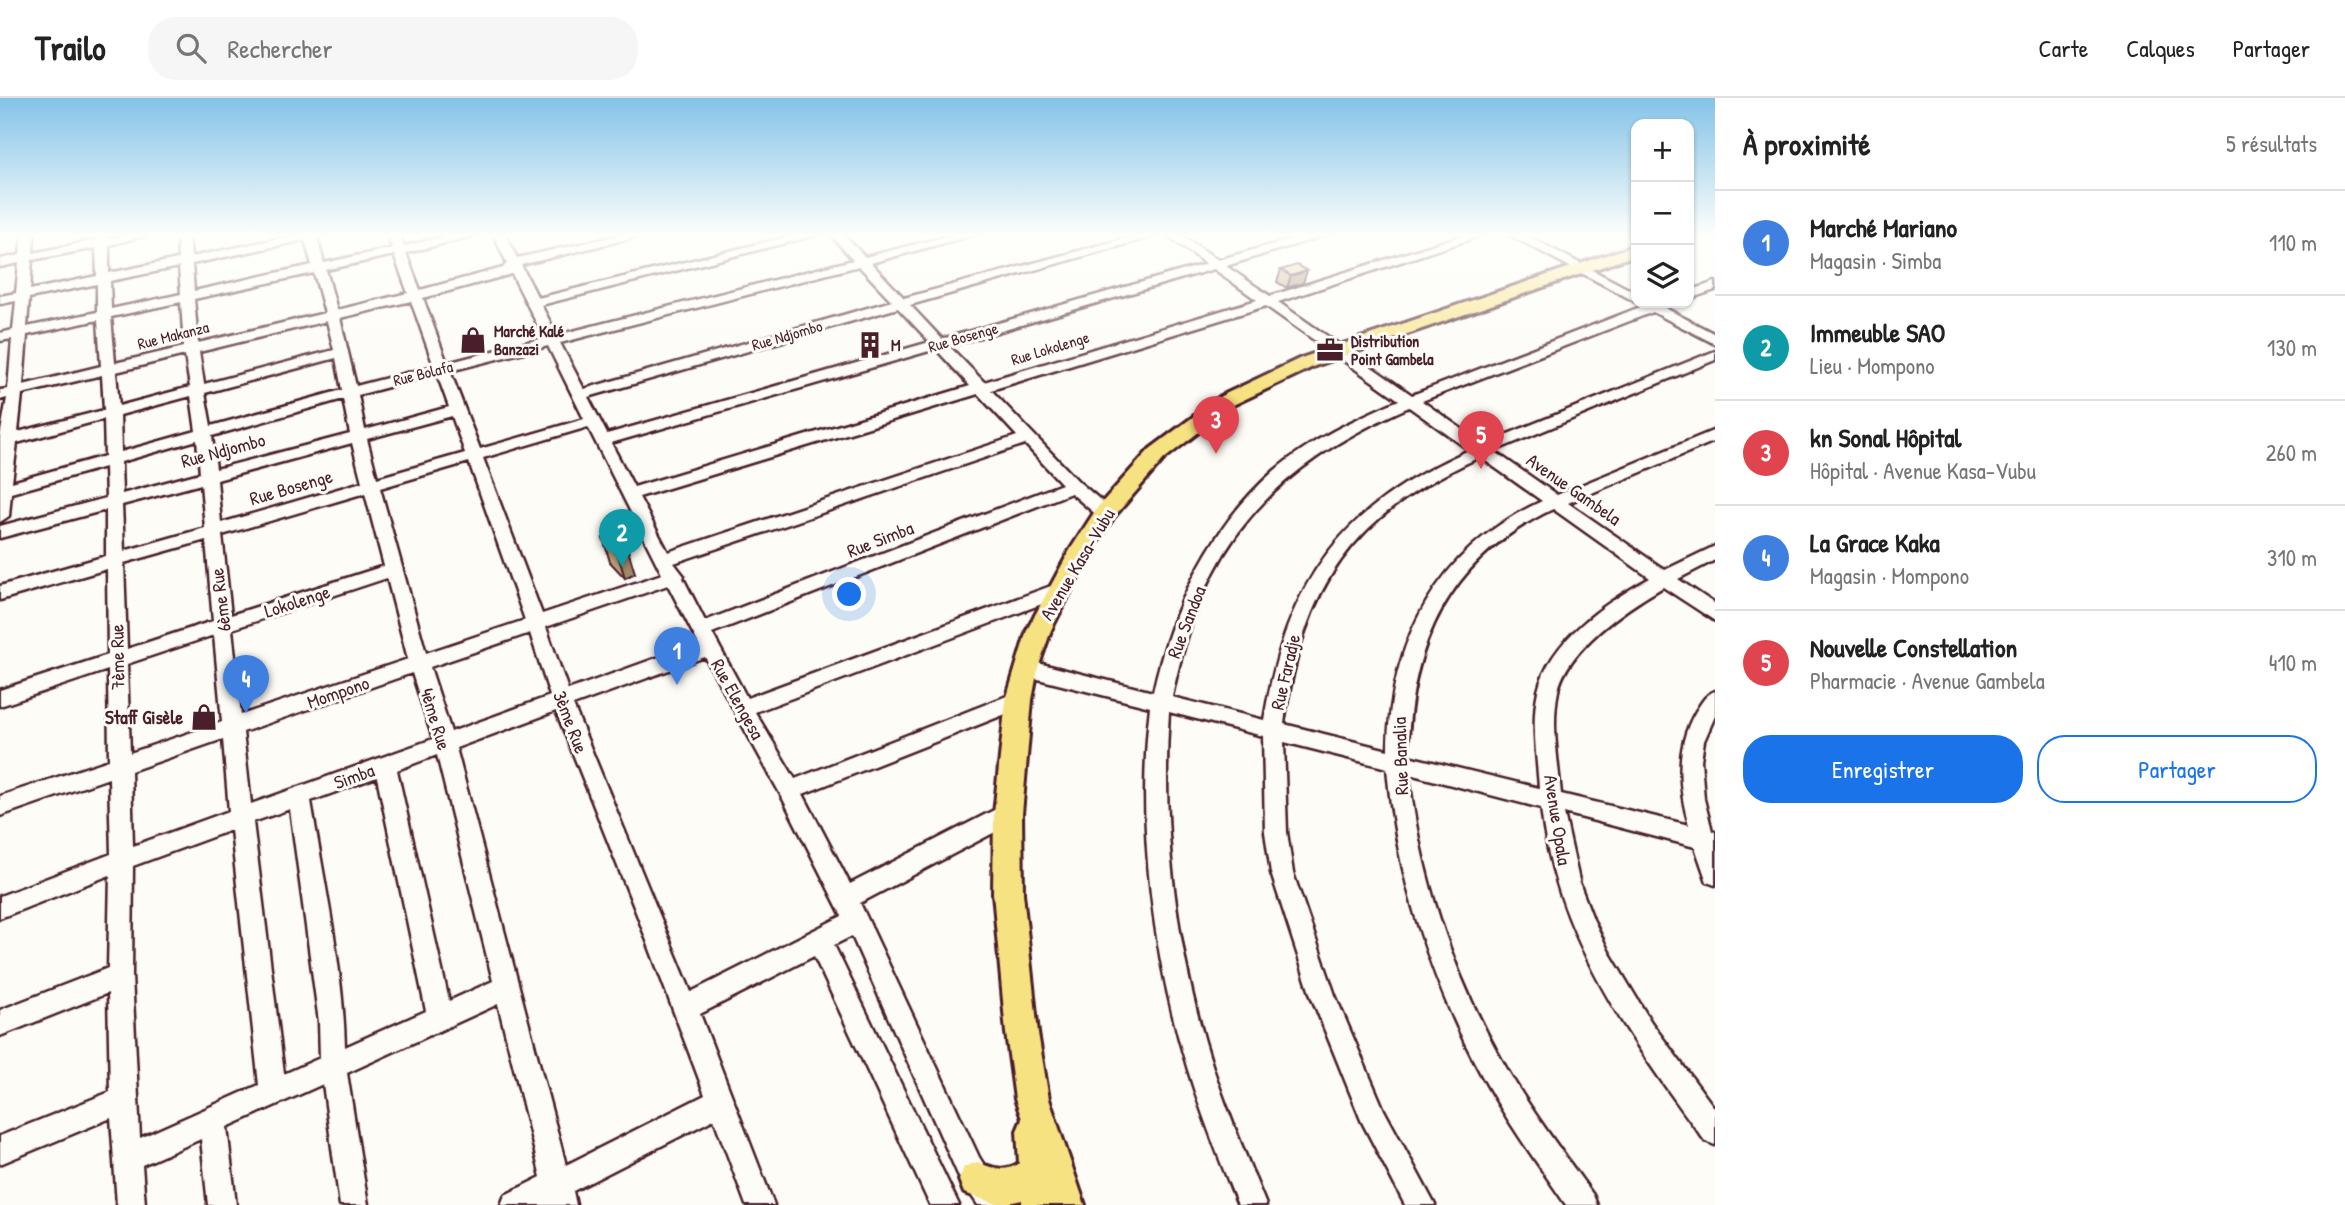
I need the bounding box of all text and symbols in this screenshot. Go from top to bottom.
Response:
search box [148,17,638,80]
text: Trailo [35,26,106,70]
icon: search [172,29,210,67]
text: Rechercher [228,31,332,66]
text: Carte [2039,32,2088,64]
text: Calques [2126,32,2195,64]
text: Partager [2233,32,2310,64]
map controls [1631,119,1694,308]
button: + [1631,119,1694,182]
text: À proximité [1743,124,1871,164]
text: 5 résultats [2226,128,2317,159]
button: − [1631,182,1694,245]
text: Marché Mariano [1810,210,1957,245]
text: 1 [1762,227,1770,258]
text: 110 m [2269,227,2317,258]
button: layers [1631,245,1694,308]
text: Magasin · Simba [1810,245,1941,276]
street label: Rue Ndjombo [749,314,825,356]
text: Immeuble SAO [1810,315,1945,350]
street label: Rue Makanza [135,316,211,354]
street label: Rue Bosenge [926,316,1001,357]
place label: Marché Kalé Banzazi [494,320,565,360]
shop icon: Marché Kalé Banzazi [458,325,488,355]
street label: Rue Lokolenge [1008,326,1092,370]
building icon: M [855,330,885,360]
place label: Distribution Point Gambela [1351,330,1434,370]
text: 2 [1761,332,1771,363]
text: 130 m [2267,332,2317,363]
place label: M [891,334,901,356]
office icon: Distribution Point Gambela [1315,335,1345,365]
text: Lieu · Mompono [1810,350,1935,381]
street label: Rue Bolafa [391,355,455,391]
pin: 3 [1193,396,1239,454]
pin: 5 [1458,411,1504,469]
text: kn Sonal Hôpital [1810,420,1961,455]
street label: Rue Ndjombo [178,426,268,474]
text: 3 [1761,437,1771,468]
text: 260 m [2266,437,2317,468]
street label: Avenue Gambela [1522,447,1627,531]
text: Hôpital · Avenue Kasa-Vubu [1810,455,2036,486]
street label: Rue Bosenge [247,463,336,511]
street label: Avenue Kasa-Vubu [1033,503,1121,625]
pin: 2 [599,509,645,567]
street label: Rue Simba [843,514,918,564]
text: La Grace Kaka [1810,525,1940,560]
text: 4 [1762,542,1770,573]
text: 310 m [2267,542,2317,573]
text: Magasin · Mompono [1810,560,1969,591]
street label: 6ème Rue [203,566,237,633]
your location [832,577,866,611]
street label: Lokolenge [261,578,334,624]
street label: Rue Sandoa [1160,582,1212,662]
street label: 7ème Rue [103,624,131,690]
pin: 1 [654,627,700,685]
text: Nouvelle Constellation [1810,630,2017,665]
street label: Rue Faradje [1264,631,1306,712]
text: 5 [1761,647,1771,678]
text: 410 m [2269,647,2317,678]
street label: Rue Elengesa [705,654,771,745]
pin: 4 [223,655,269,713]
text: Pharmacie · Avenue Gambela [1810,665,2045,696]
street label: Mompono [304,669,373,715]
street label: 4ème Rue [414,685,458,753]
street label: 3ème Rue [547,687,595,757]
shop icon: Staff Gisèle [189,702,219,732]
place label: Staff Gisèle [105,704,183,730]
street label: Rue Banalia [1386,716,1414,795]
button: Enregistrer [1743,735,2023,803]
button: Partager [2037,735,2317,803]
street label: Simba [330,757,378,795]
street label: Avenue Opala [1538,773,1578,868]

